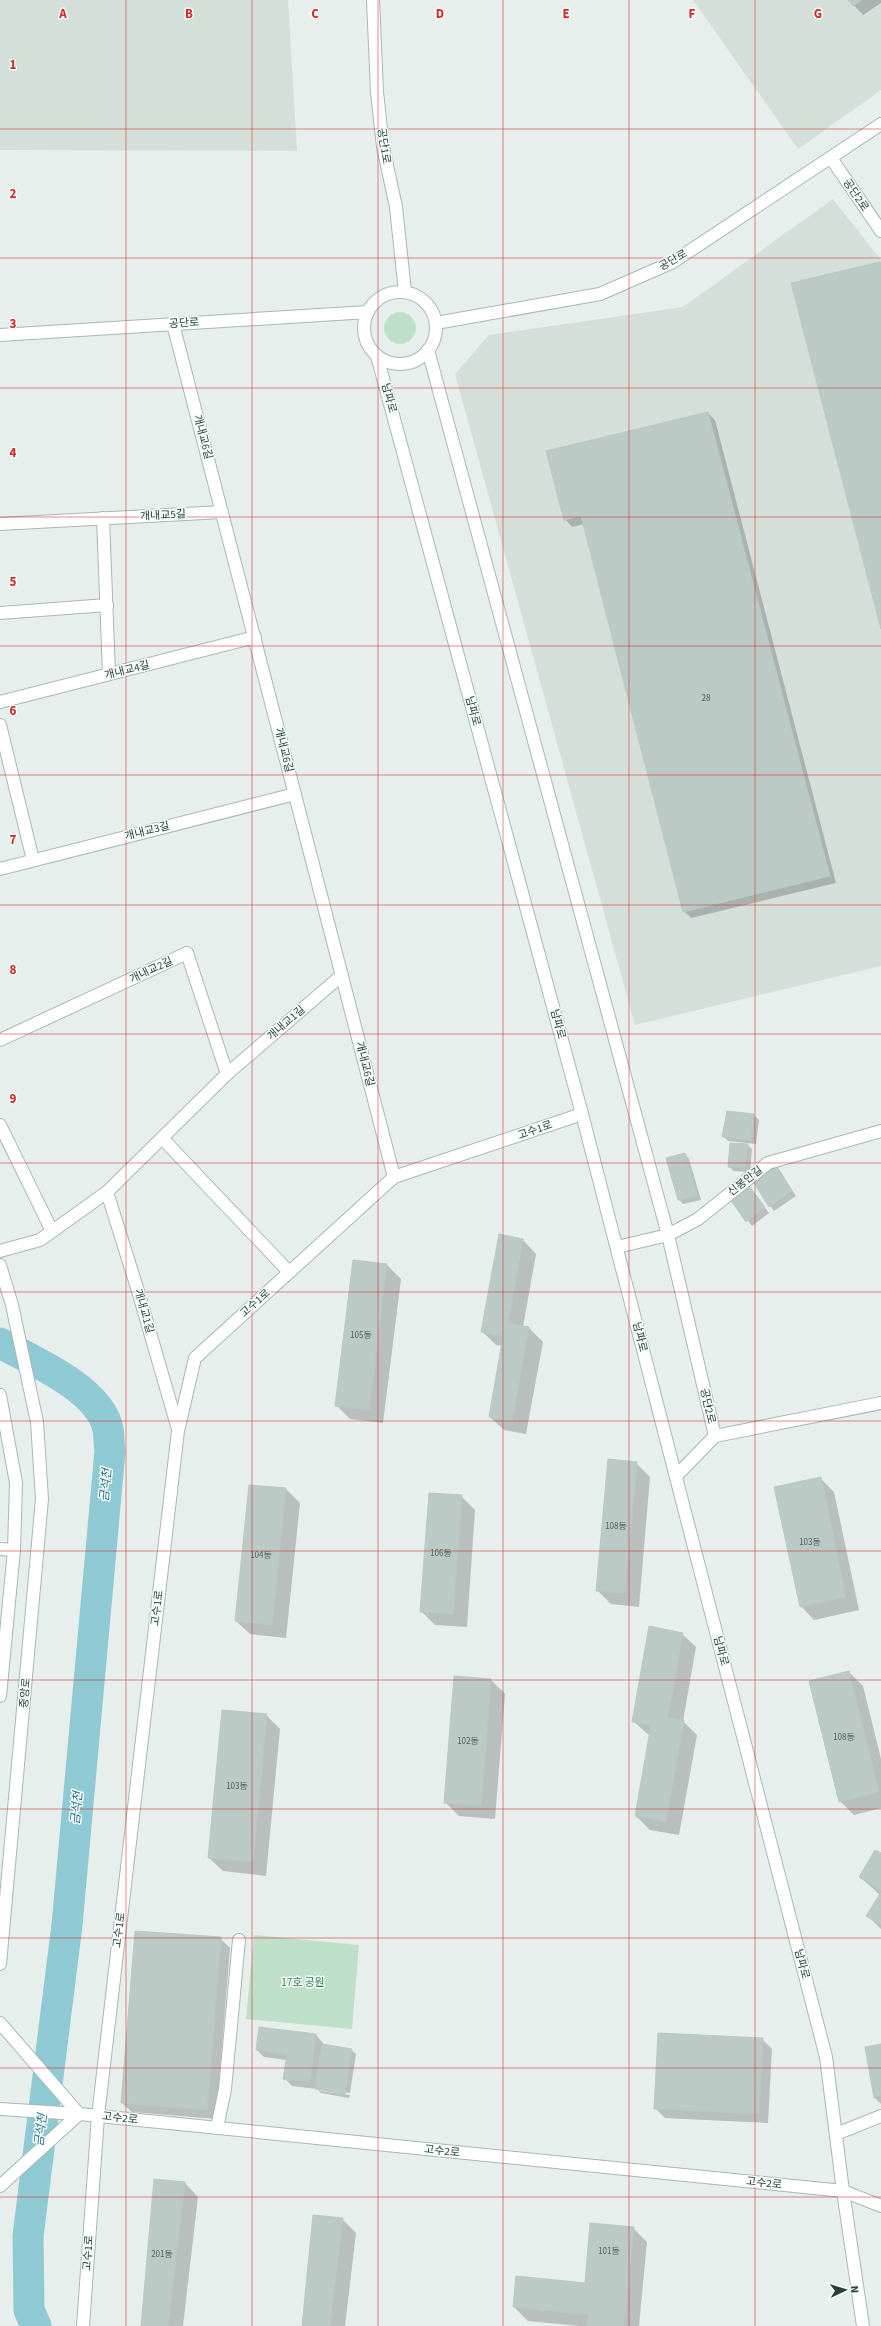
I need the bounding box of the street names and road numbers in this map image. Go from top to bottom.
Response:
street label: 공단1로 [374,127,394,165]
street label: 공단2로 [840,176,872,214]
street label: 공단로 [656,246,690,274]
street label: 공단로 [168,314,200,332]
street label: 남파로 [378,381,400,415]
street label: 개내교6길 [190,413,216,461]
street label: 개내교5길 [140,506,186,524]
street label: 개내교4길 [103,657,151,683]
street label: 남파로 [462,694,484,728]
street label: 개내교6길 [271,726,297,774]
street label: 개내교3길 [123,818,171,844]
street label: 개내교2길 [127,953,175,987]
street label: 개내교1길 [264,1002,308,1044]
street label: 남파로 [547,1007,569,1041]
street label: 개내교6길 [352,1040,378,1088]
street label: 고수1로 [516,1117,554,1143]
street label: 신봉안길 [724,1163,766,1199]
street label: 고수1로 [237,1285,273,1321]
street label: 개내교1길 [130,1287,158,1335]
street label: 남파로 [629,1320,651,1354]
street label: 공단2로 [697,1387,719,1425]
street label: 고수1로 [147,1589,167,1627]
street label: 남파로 [710,1634,732,1668]
street label: 중앙로 [16,1677,34,1709]
street label: 고수1로 [109,1911,129,1949]
street label: 남파로 [791,1947,813,1981]
street label: 고수2로 [101,2109,139,2127]
street label: 고수2로 [423,2142,461,2160]
street label: 고수2로 [745,2174,783,2192]
street label: 고수1로 [79,2235,97,2271]

